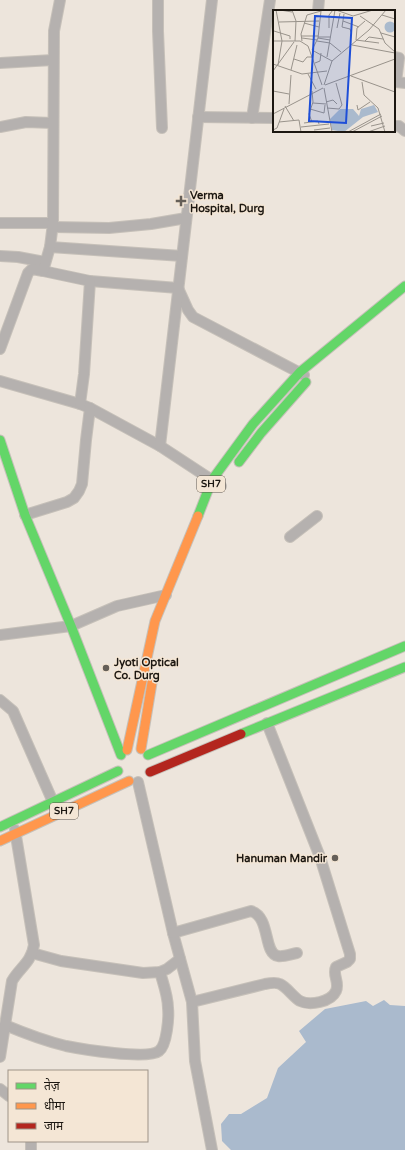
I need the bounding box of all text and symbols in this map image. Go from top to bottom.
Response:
inset map [273,10,395,132]
place label: Verma Hospital, Durg [190,189,265,216]
marker: Verma Hospital, Durg [175,195,187,207]
road number: SH7 [197,476,225,492]
place label: Jyoti Optical Co. Durg [113,656,179,683]
marker: Jyoti Optical Co. Durg [101,663,111,673]
road number: SH7 [50,803,78,819]
place label: Hanuman Mandir [236,852,328,865]
marker: Hanuman Mandir [330,853,340,863]
legend [8,1070,148,1142]
text: तेज़ [44,1078,61,1093]
text: धीमा [44,1098,66,1113]
text: जाम [44,1119,64,1133]

